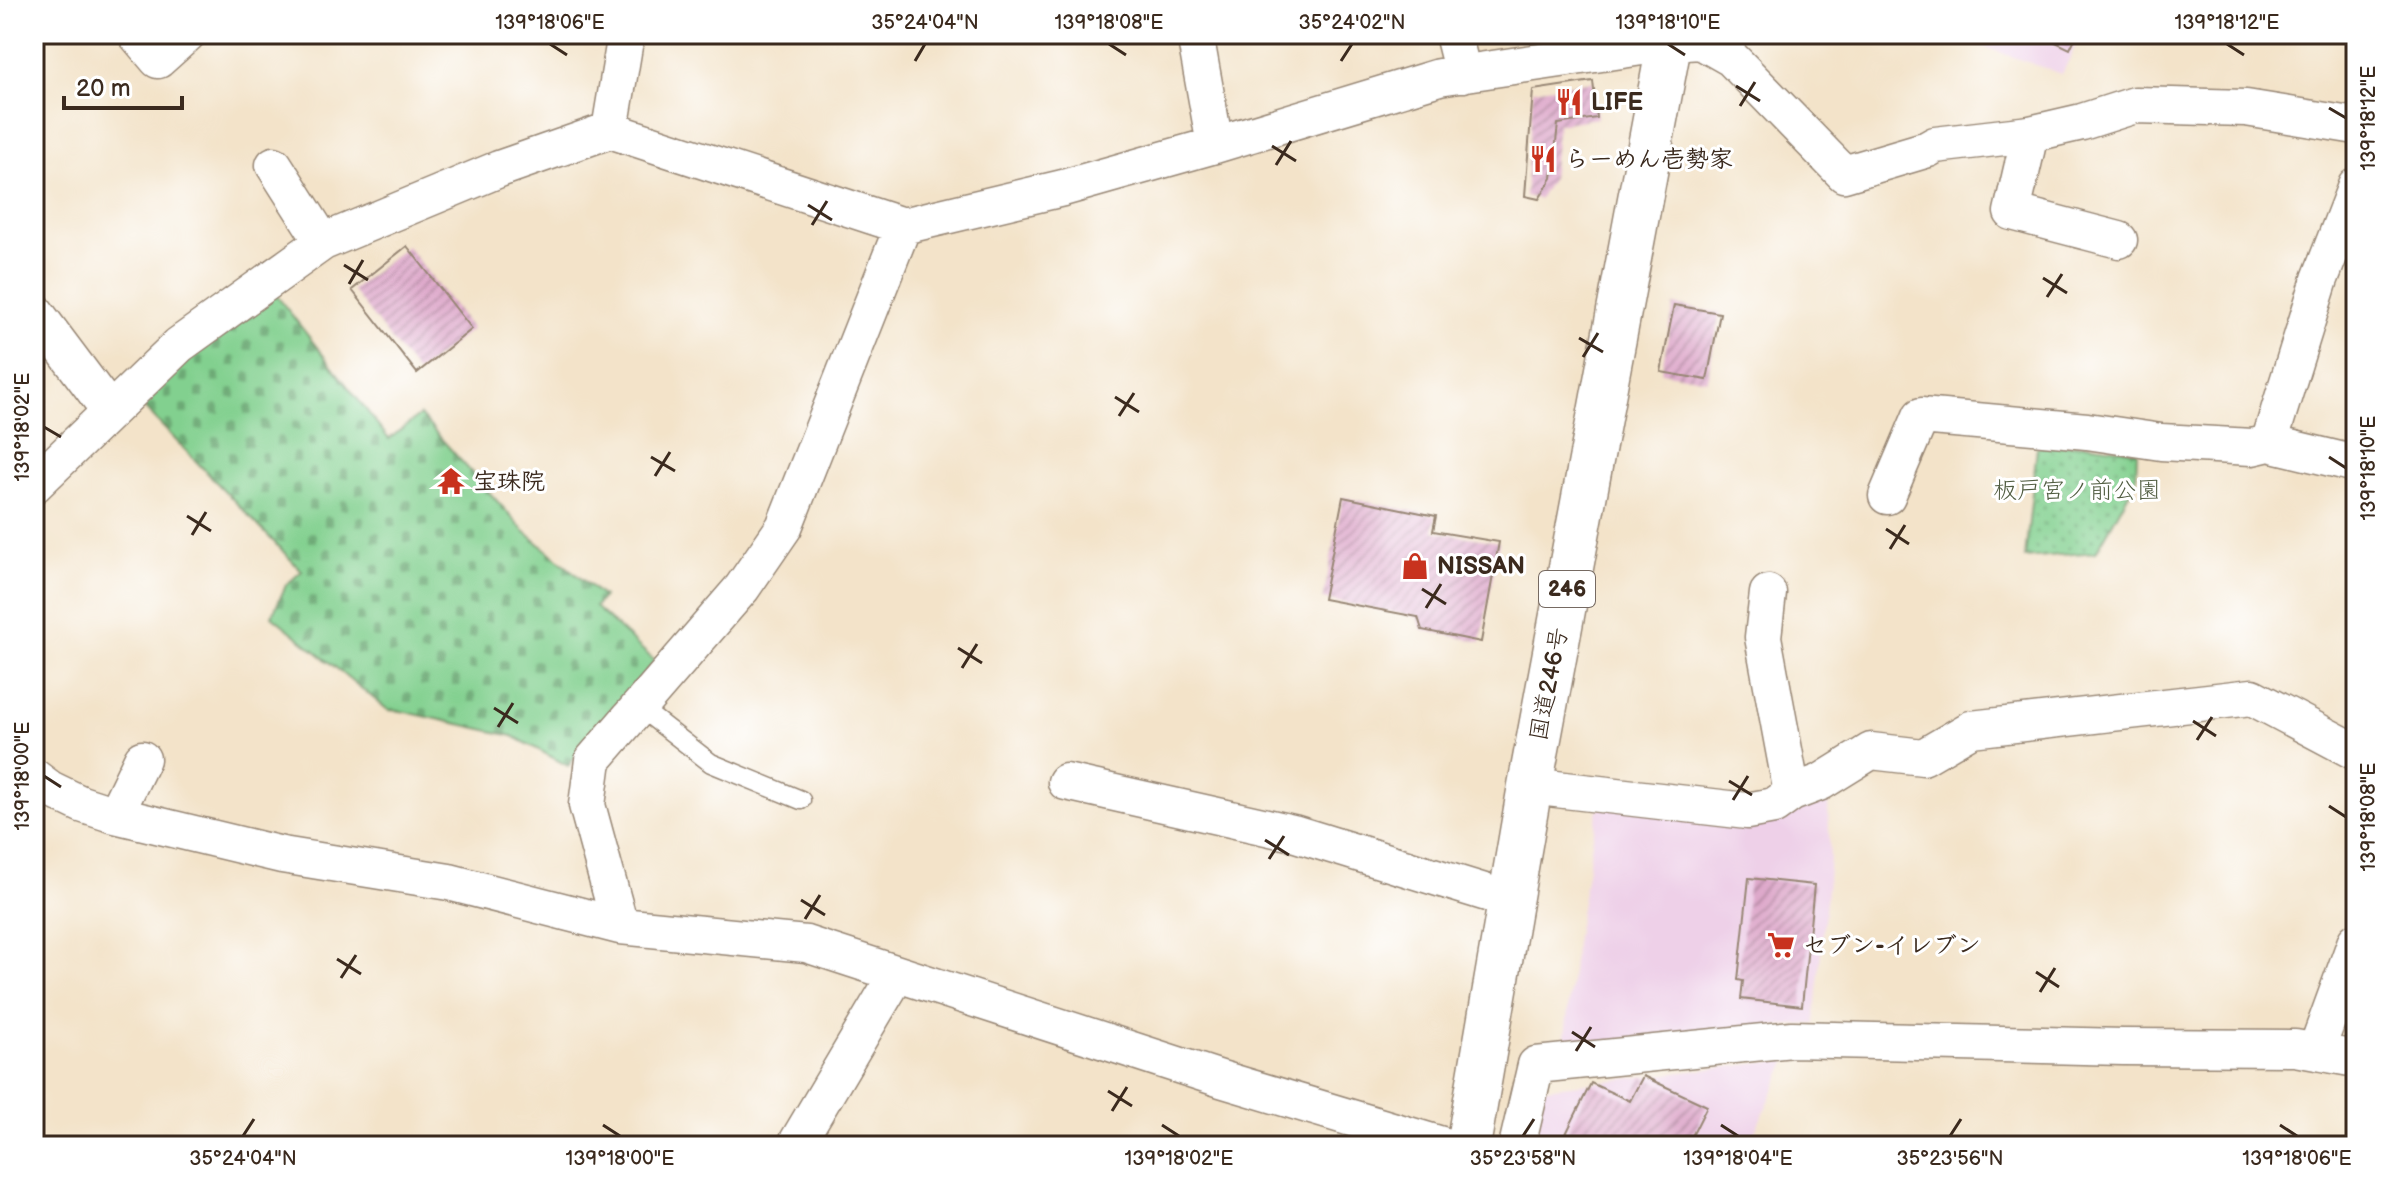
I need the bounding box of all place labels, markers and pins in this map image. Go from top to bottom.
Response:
restaurant icon: LIFE [1554,87,1584,117]
place label: LIFE [1591,88,1643,117]
restaurant icon: らーめん壱勢家 [1528,144,1558,174]
place label: らーめん壱勢家 [1565,145,1733,174]
temple icon: 宝珠院 [436,466,466,496]
place label: 宝珠院 [473,467,545,496]
shop icon: NISSAN [1400,551,1430,581]
place label: NISSAN [1437,552,1525,581]
supermarket icon: セブン-イレブン [1766,930,1796,960]
place label: セブン-イレブン [1803,931,1981,960]

